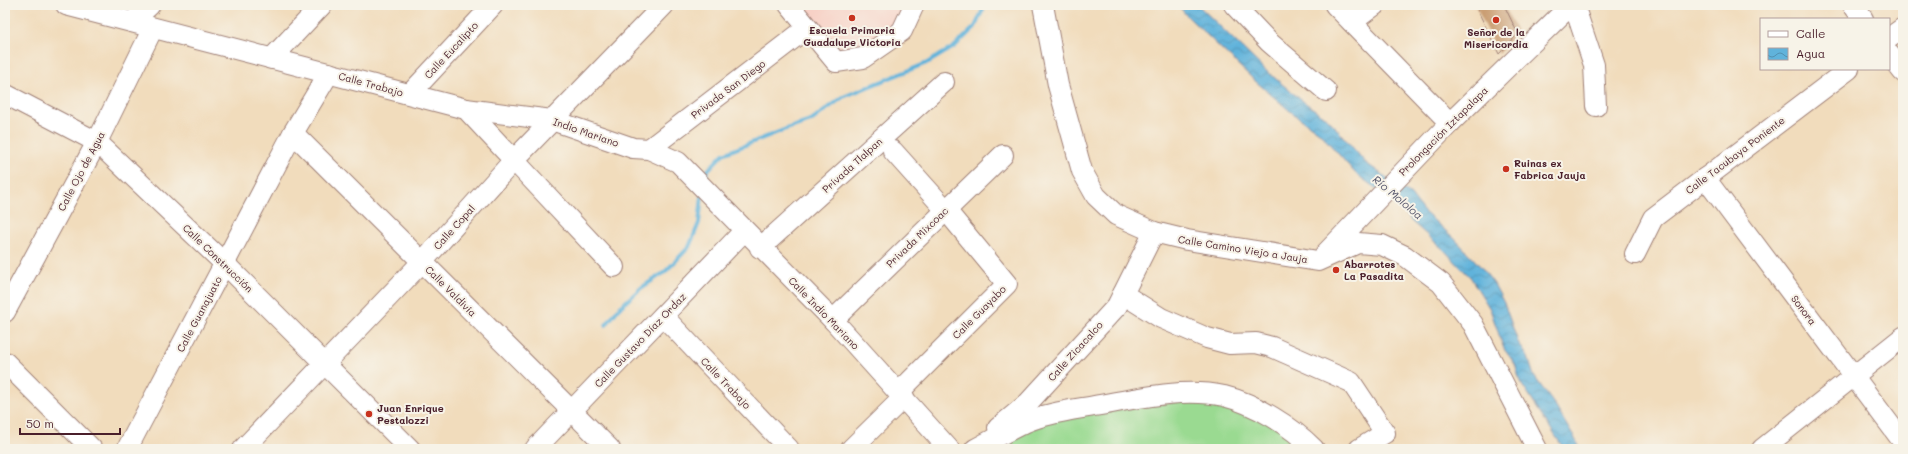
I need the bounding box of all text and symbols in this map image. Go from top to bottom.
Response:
marker: Escuela Primaria Guadalupe Victoria [847,13,857,23]
marker: Señor de la Misericordia [1491,15,1501,25]
street label: Calle Eucalipto [421,18,481,82]
legend [1760,18,1890,70]
place label: Escuela Primaria Guadalupe Victoria [803,23,901,49]
place label: Señor de la Misericordia [1464,25,1528,51]
text: Calle [1796,25,1826,41]
text: Agua [1796,45,1825,61]
street label: Privada San Diego [688,56,768,122]
street label: Calle Trabajo [337,69,405,99]
street label: Prolongación Iztapalapa [1395,83,1491,179]
street label: Calle Tacubaya Poniente [1682,113,1788,197]
street label: Indio Mariano [551,114,621,150]
street label: Calle Ojo de Agua [54,129,108,213]
street label: Privada Tlalpan [819,134,885,196]
place label: Ruinas ex Fabrica Jauja [1514,156,1586,182]
marker: Ruinas ex Fabrica Jauja [1501,164,1511,174]
water label: Río Mololoa [1370,172,1426,223]
street label: Calle Copal [430,202,478,252]
street label: Privada Mixcoac [883,204,951,270]
street label: Calle Construcción [180,221,256,295]
street label: Calle Camino Viejo a Jauja [1177,232,1309,266]
place label: Abarrotes La Pasadita [1344,257,1404,283]
street label: Calle Valdivia [422,262,480,320]
marker: Abarrotes La Pasadita [1331,265,1341,275]
street label: Calle Guanajuato [173,274,225,354]
street label: Calle Indio Mariano [786,274,862,353]
street label: Calle Guayabo [949,282,1009,342]
street label: Calle Gustavo Díaz Ordaz [591,289,689,390]
street label: Sonora [1788,292,1820,328]
street label: Calle Zicacalco [1044,318,1106,384]
street label: Calle Trabajo [698,354,754,412]
place label: Juan Enrique Pestalozzi [377,401,444,427]
marker: Juan Enrique Pestalozzi [364,409,374,419]
scale bar [20,410,120,436]
text: 50 m [26,415,54,431]

